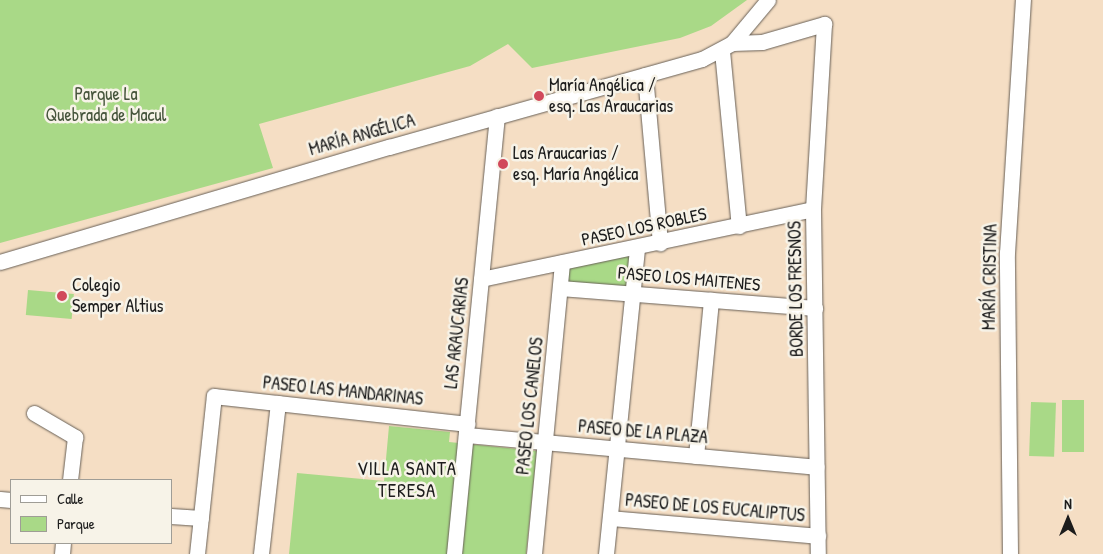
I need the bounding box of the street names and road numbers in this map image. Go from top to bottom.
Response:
street label: MARÍA ANGÉLICA [306,110,418,160]
street label: PASEO LOS ROBLES [580,203,708,251]
street label: BORDE LOS FRESNOS [784,221,808,357]
street label: MARÍA CRISTINA [978,224,1002,330]
street label: PASEO LOS MAITENES [617,262,761,296]
street label: LAS ARAUCARIAS [440,276,474,390]
street label: PASEO LOS CANELOS [512,336,548,476]
street label: PASEO LAS MANDARINAS [262,372,424,410]
street label: PASEO DE LA PLAZA [577,416,709,448]
street label: PASEO DE LOS EUCALIPTUS [624,489,806,527]

